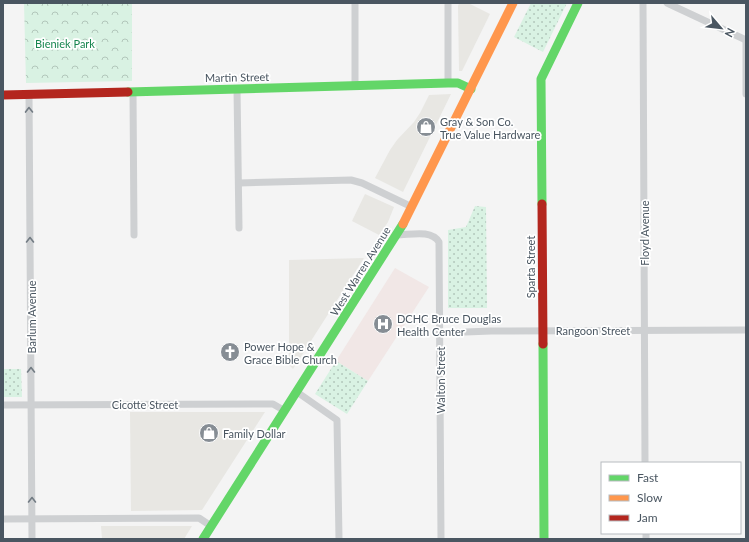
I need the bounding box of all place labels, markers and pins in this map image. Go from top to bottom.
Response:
place label: Gray & Son Co. True Value Hardware [440,115,541,141]
shop icon: Gray & Son Co. True Value Hardware [415,116,437,138]
place label: DCHC Bruce Douglas Health Center [397,312,502,338]
hospital icon: DCHC Bruce Douglas Health Center [372,313,394,335]
place label: Power Hope & Grace Bible Church [244,340,337,366]
church icon: Power Hope & Grace Bible Church [219,341,241,363]
shop icon: Family Dollar [198,422,220,444]
place label: Family Dollar [223,427,286,440]

